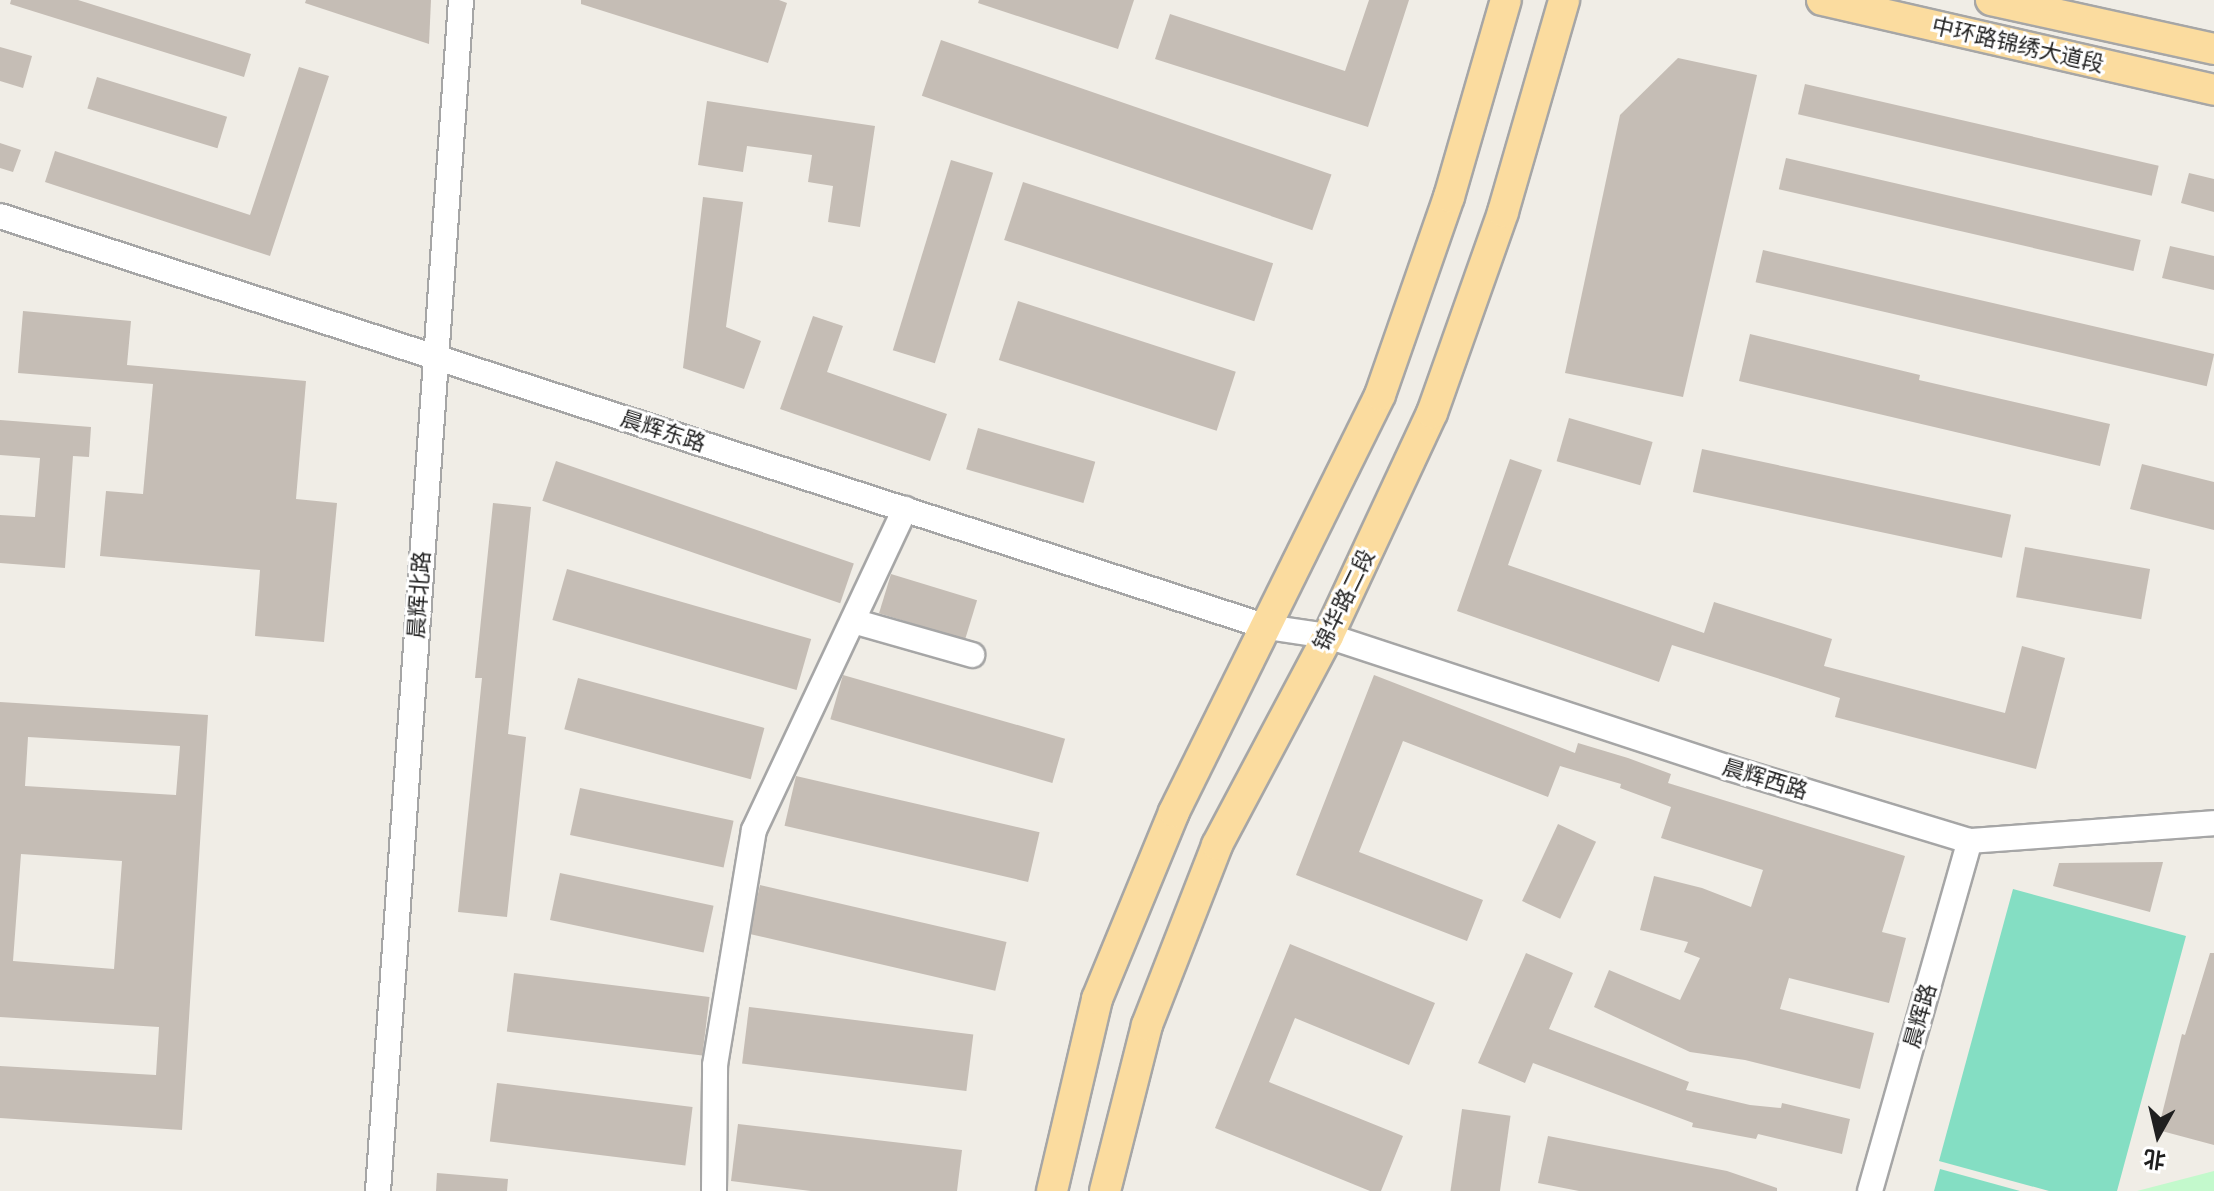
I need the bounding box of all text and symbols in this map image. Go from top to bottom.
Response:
street label: 中环路锦绣大道段 [1929,12,2107,78]
street label: 晨辉东路 [617,405,709,457]
street label: 锦华路二段 [1308,545,1380,655]
street label: 晨辉北路 [403,550,435,640]
street label: 晨辉西路 [1719,754,1811,804]
street label: 晨辉路 [1898,981,1942,1051]
north arrow [2118,1095,2198,1175]
text: 北 [2142,1145,2167,1173]

